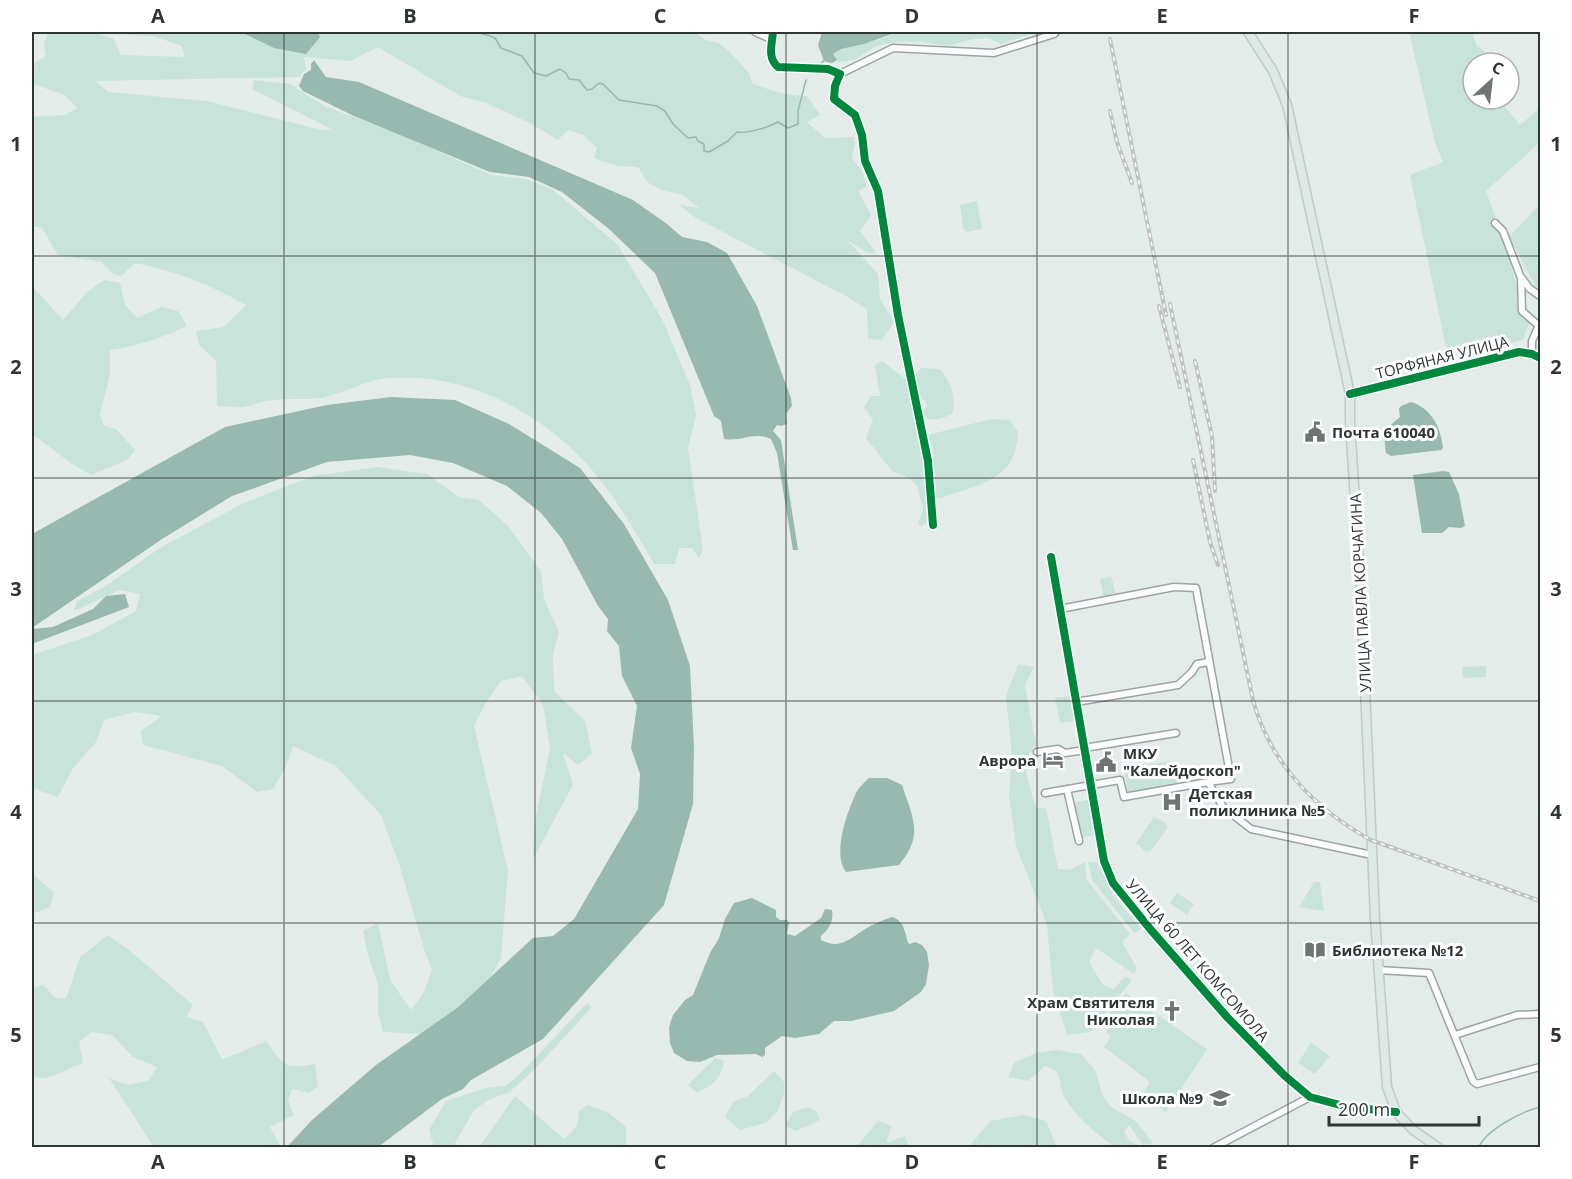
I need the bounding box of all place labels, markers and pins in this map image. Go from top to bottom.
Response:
public building icon: Почта 610040 [1303,420,1327,444]
place label: Почта 610040 [1332,422,1435,442]
place label: МКУ "Калейдоскоп" [1123,743,1241,780]
hotel icon: Аврора [1041,748,1065,772]
place label: Аврора [979,750,1036,770]
public building icon: МКУ "Калейдоскоп" [1094,750,1118,774]
place label: Детская поликлиника №5 [1189,783,1325,820]
hospital icon: Детская поликлиника №5 [1160,790,1184,814]
library icon: Библиотека №12 [1303,938,1327,962]
place label: Библиотека №12 [1332,940,1464,960]
place label: Храм Святителя Николая [1027,992,1155,1029]
church icon: Храм Святителя Николая [1160,999,1184,1023]
school or university icon: Школа №9 [1208,1086,1232,1110]
place label: Школа №9 [1122,1088,1203,1108]

